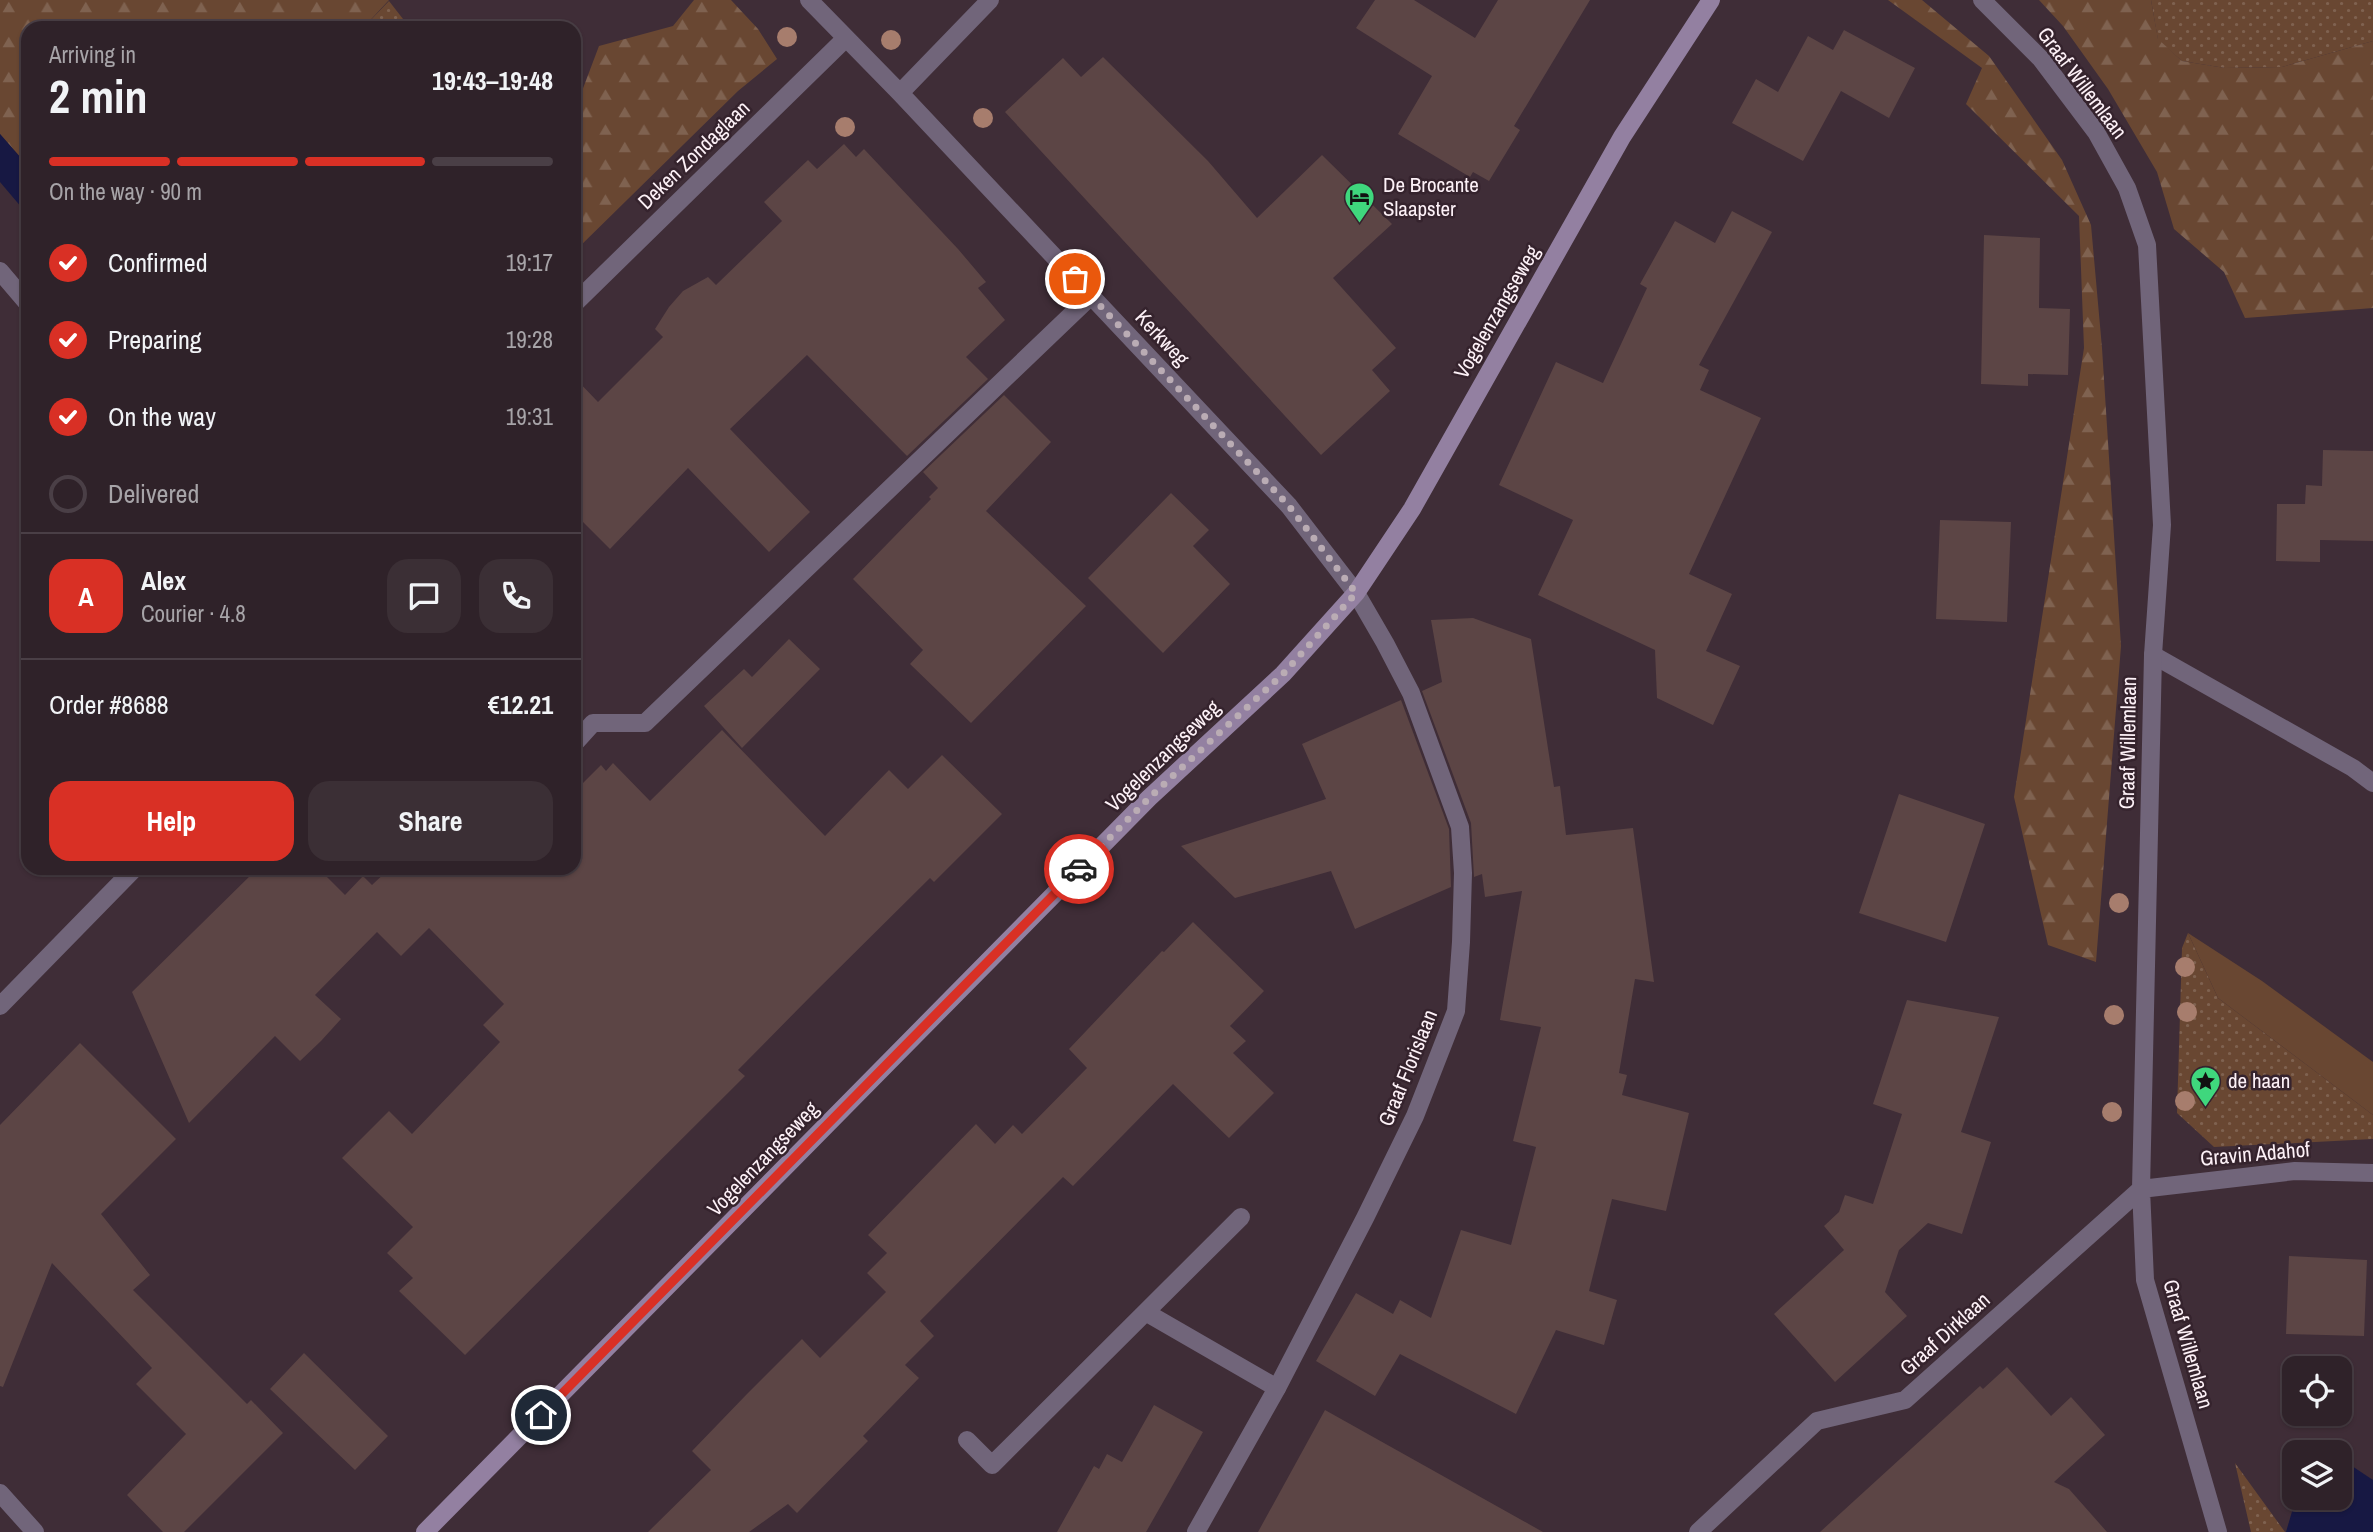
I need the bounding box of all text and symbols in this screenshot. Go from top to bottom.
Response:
street label: Graaf Willemlaan [2031,21,2134,145]
text: Arriving in [49,39,136,70]
text: 19:43–19:48 [432,63,553,98]
text: 2 min [49,65,148,127]
street label: Deken Zondaglaan [631,94,756,216]
place label: De Brocante Slaapster [1383,170,1479,223]
text: On the way · 90 m [49,176,202,207]
hotel icon: De Brocante Slaapster [1343,180,1377,224]
street label: Vogelenzangseweg [1447,239,1547,384]
icon: check [49,244,87,282]
text: Confirmed [108,245,208,280]
text: 19:17 [506,247,553,278]
pin [1045,249,1105,309]
icon: bag [1056,260,1094,298]
street label: Kerkweg [1129,303,1196,372]
icon: check [49,321,87,359]
text: Preparing [108,322,202,357]
text: 19:28 [506,324,553,355]
icon: check [49,398,87,436]
text: On the way [108,399,216,434]
text: 19:31 [506,401,553,432]
text: Delivered [108,476,199,511]
button: chat [387,559,461,633]
button: phone [479,559,553,633]
text: Alex [141,563,186,598]
text: A [78,579,94,614]
text: Courier · 4.8 [141,598,246,629]
street label: Graaf Willemlaan [2112,676,2143,810]
text: Order #8688 [49,687,169,722]
text: €12.21 [488,687,553,722]
street label: Vogelenzangseweg [1099,693,1227,818]
button: Help [49,781,294,861]
button: Share [308,781,553,861]
courier [1044,834,1114,904]
icon: car [1060,850,1098,888]
street label: Graaf Florislaan [1371,1005,1444,1130]
place icon: de haan [2188,1064,2222,1108]
place label: de haan [2228,1066,2290,1095]
street label: Vogelenzangseweg [700,1095,825,1222]
street label: Gravin Adahof [2199,1134,2311,1173]
street label: Graaf Willemlaan [2156,1276,2221,1412]
street label: Graaf Dirklaan [1893,1285,1996,1382]
map controls [2282,1356,2352,1510]
button: locate [2282,1356,2352,1426]
pin [511,1385,571,1445]
icon: home [522,1396,560,1434]
button: layers [2282,1440,2352,1510]

